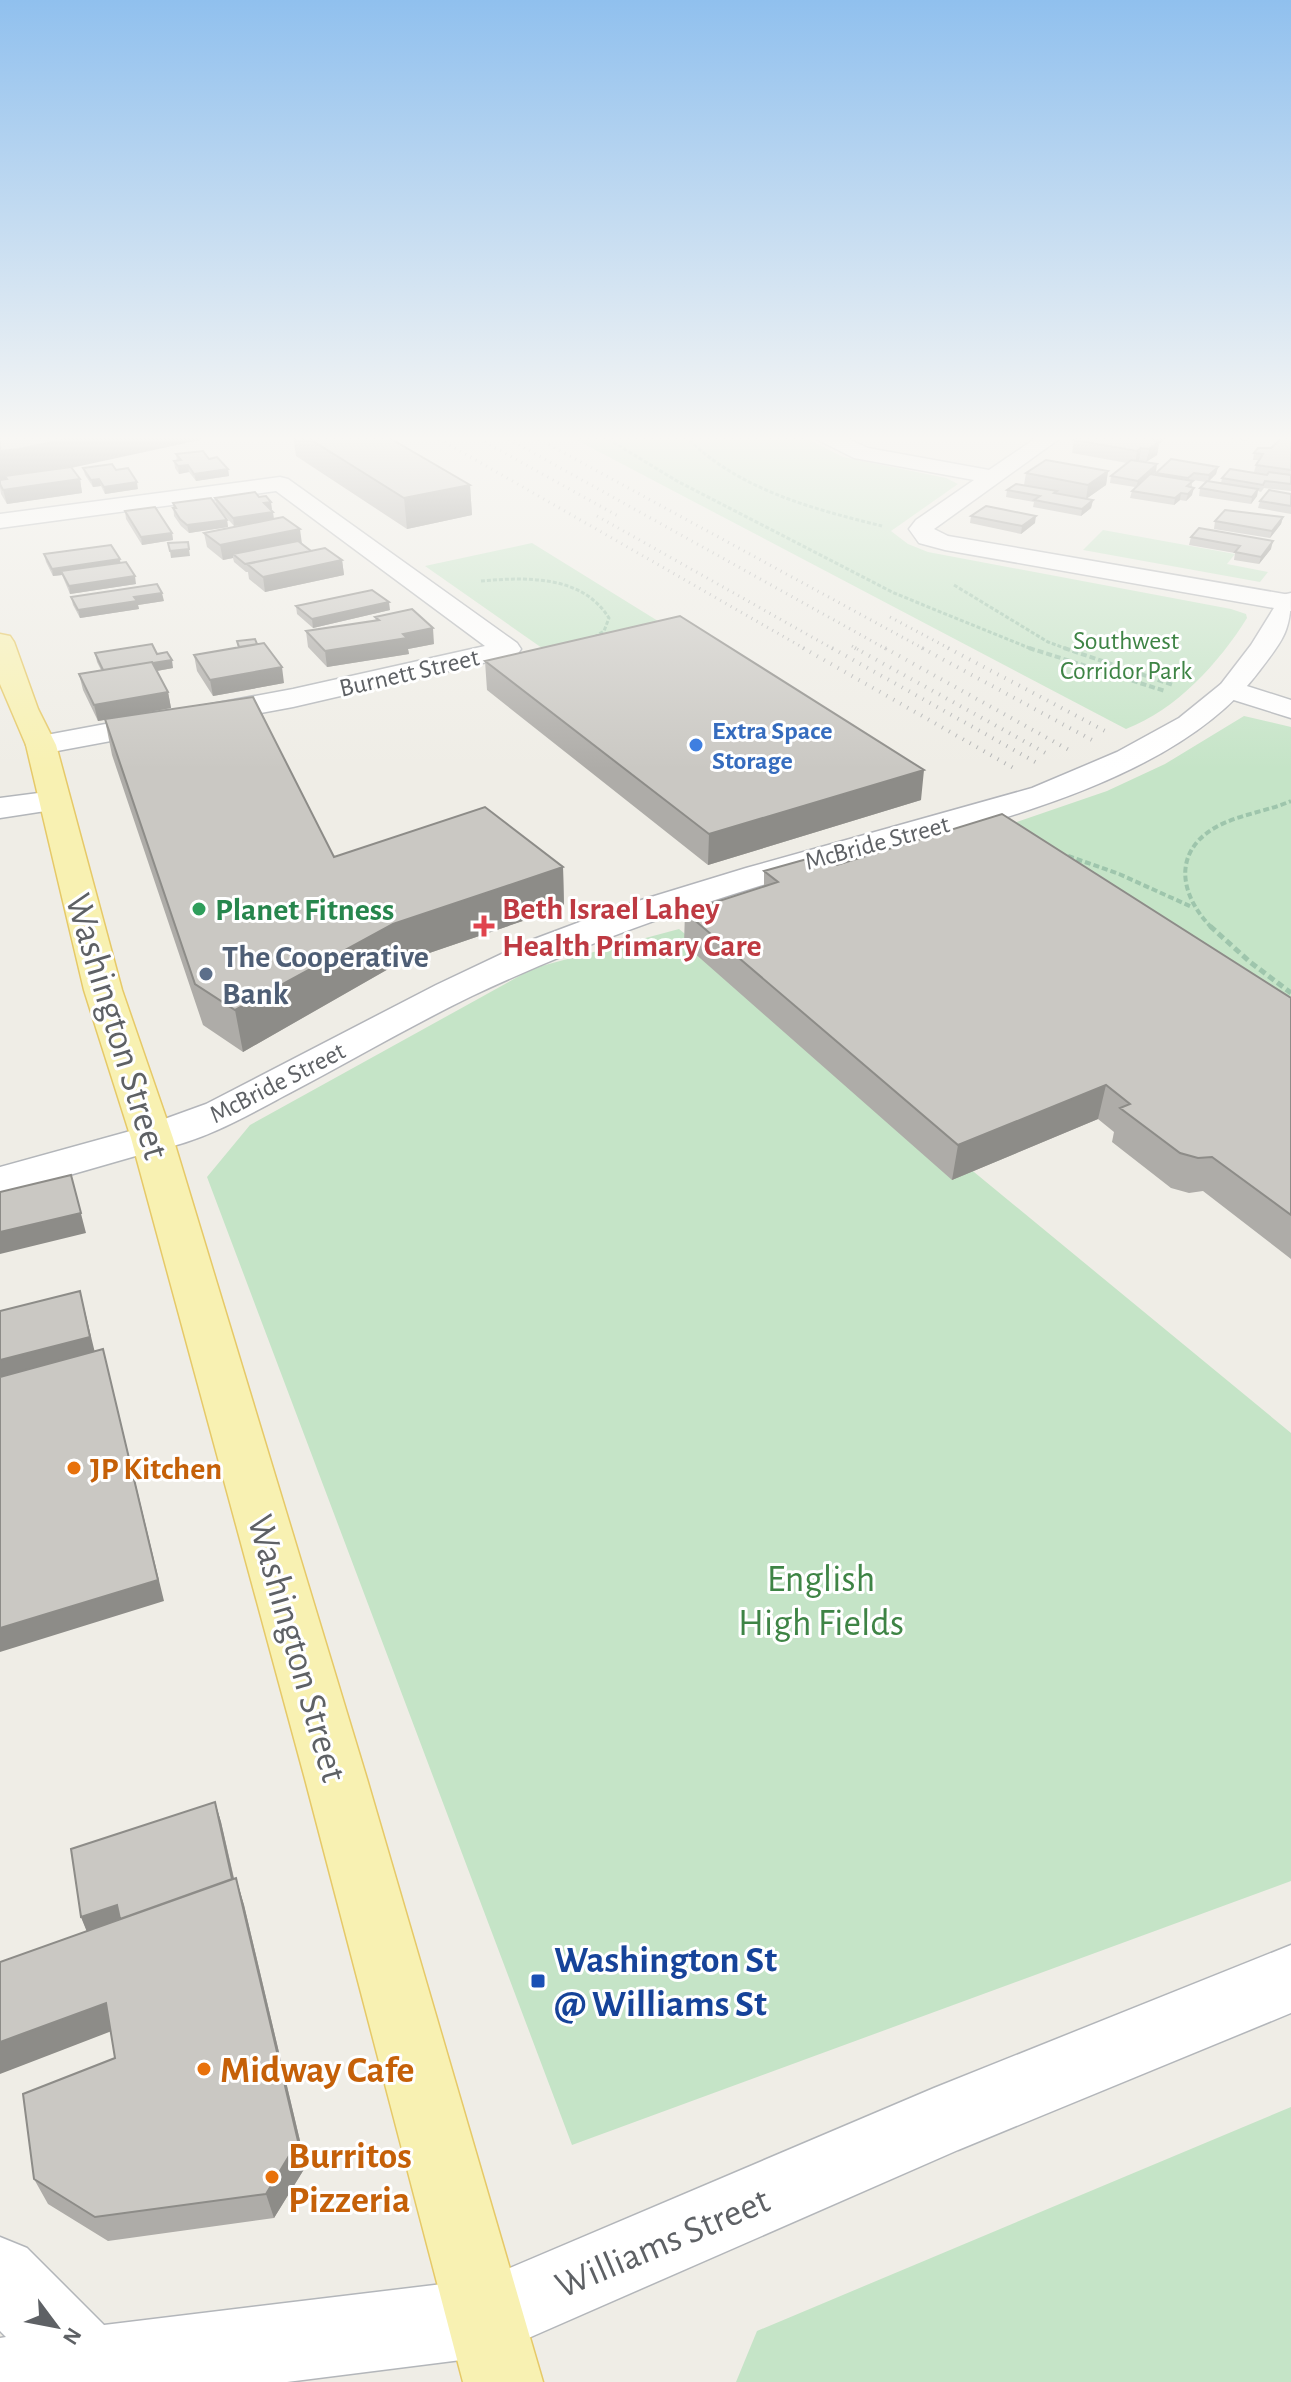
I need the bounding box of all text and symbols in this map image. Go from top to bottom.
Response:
park label: Southwest Corridor Park [1060,628,1192,684]
street label: Burnett Street [337,644,482,702]
place label: Extra Space Storage [712,718,832,774]
marker: Extra Space Storage [687,736,705,754]
street label: McBride Street [802,811,952,875]
street label: Washington Street [58,889,175,1164]
place label: Beth Israel Lahey Health Primary Care [502,893,762,962]
place label: Planet Fitness [215,894,394,926]
marker: Planet Fitness [190,900,208,918]
marker: Beth Israel Lahey Health Primary Care [473,915,495,937]
place label: The Cooperative Bank [222,941,429,1010]
marker: The Cooperative Bank [197,965,215,983]
street label: McBride Street [205,1038,350,1128]
place label: JP Kitchen [90,1453,222,1485]
marker: JP Kitchen [65,1459,83,1477]
street label: Washington Street [240,1511,352,1786]
park label: English High Fields [738,1561,904,1643]
place label: Washington St @ Williams St [554,1942,777,2024]
marker: Washington St @ Williams St [529,1972,547,1990]
place label: Midway Cafe [220,2052,415,2090]
marker: Midway Cafe [195,2060,213,2078]
place label: Burritos Pizzeria [288,2138,412,2220]
marker: Burritos Pizzeria [263,2168,281,2186]
street label: Williams Street [550,2182,775,2306]
north arrow [16,2286,96,2366]
text: N [59,2324,85,2348]

